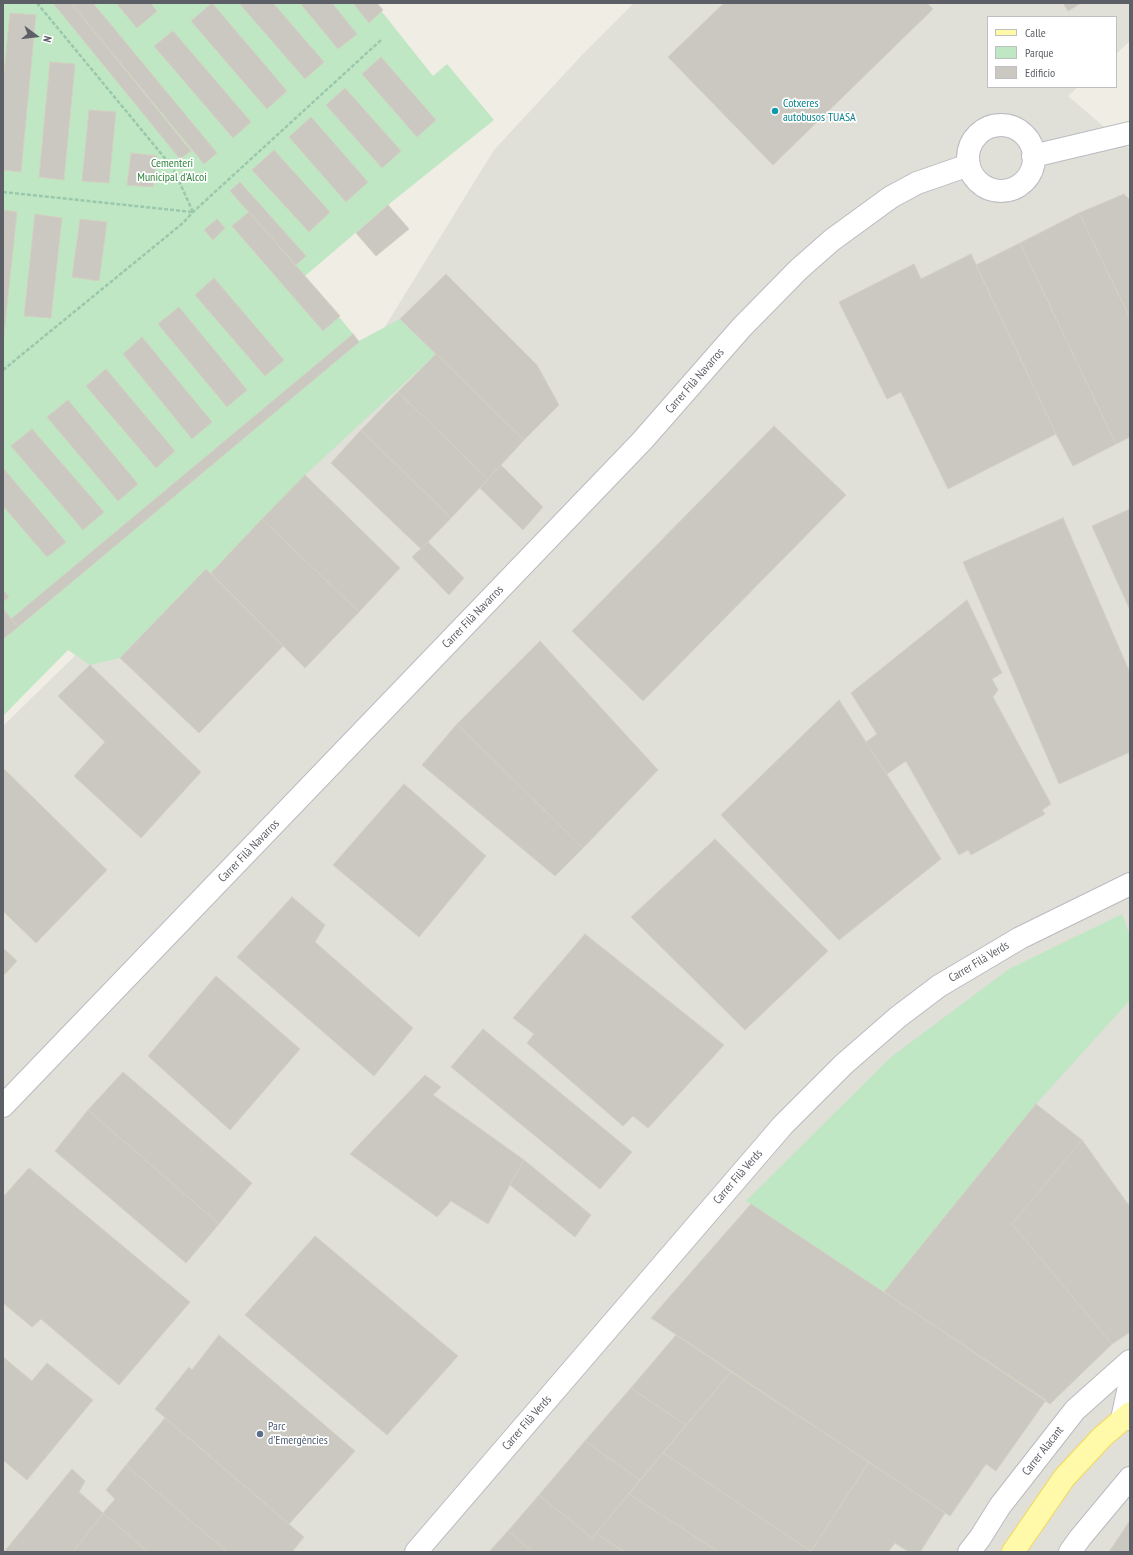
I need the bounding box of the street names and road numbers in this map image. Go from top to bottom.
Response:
street label: Carrer Filà Navarros [663,345,727,417]
street label: Carrer Filà Navarros [439,583,507,651]
street label: Carrer Filà Navarros [215,817,283,885]
street label: Carrer Filà Verds [946,938,1012,986]
street label: Carrer Filà Verds [710,1147,766,1207]
street label: Carrer Filà Verds [499,1393,555,1453]
street label: Carrer Alacant [1019,1424,1067,1478]

